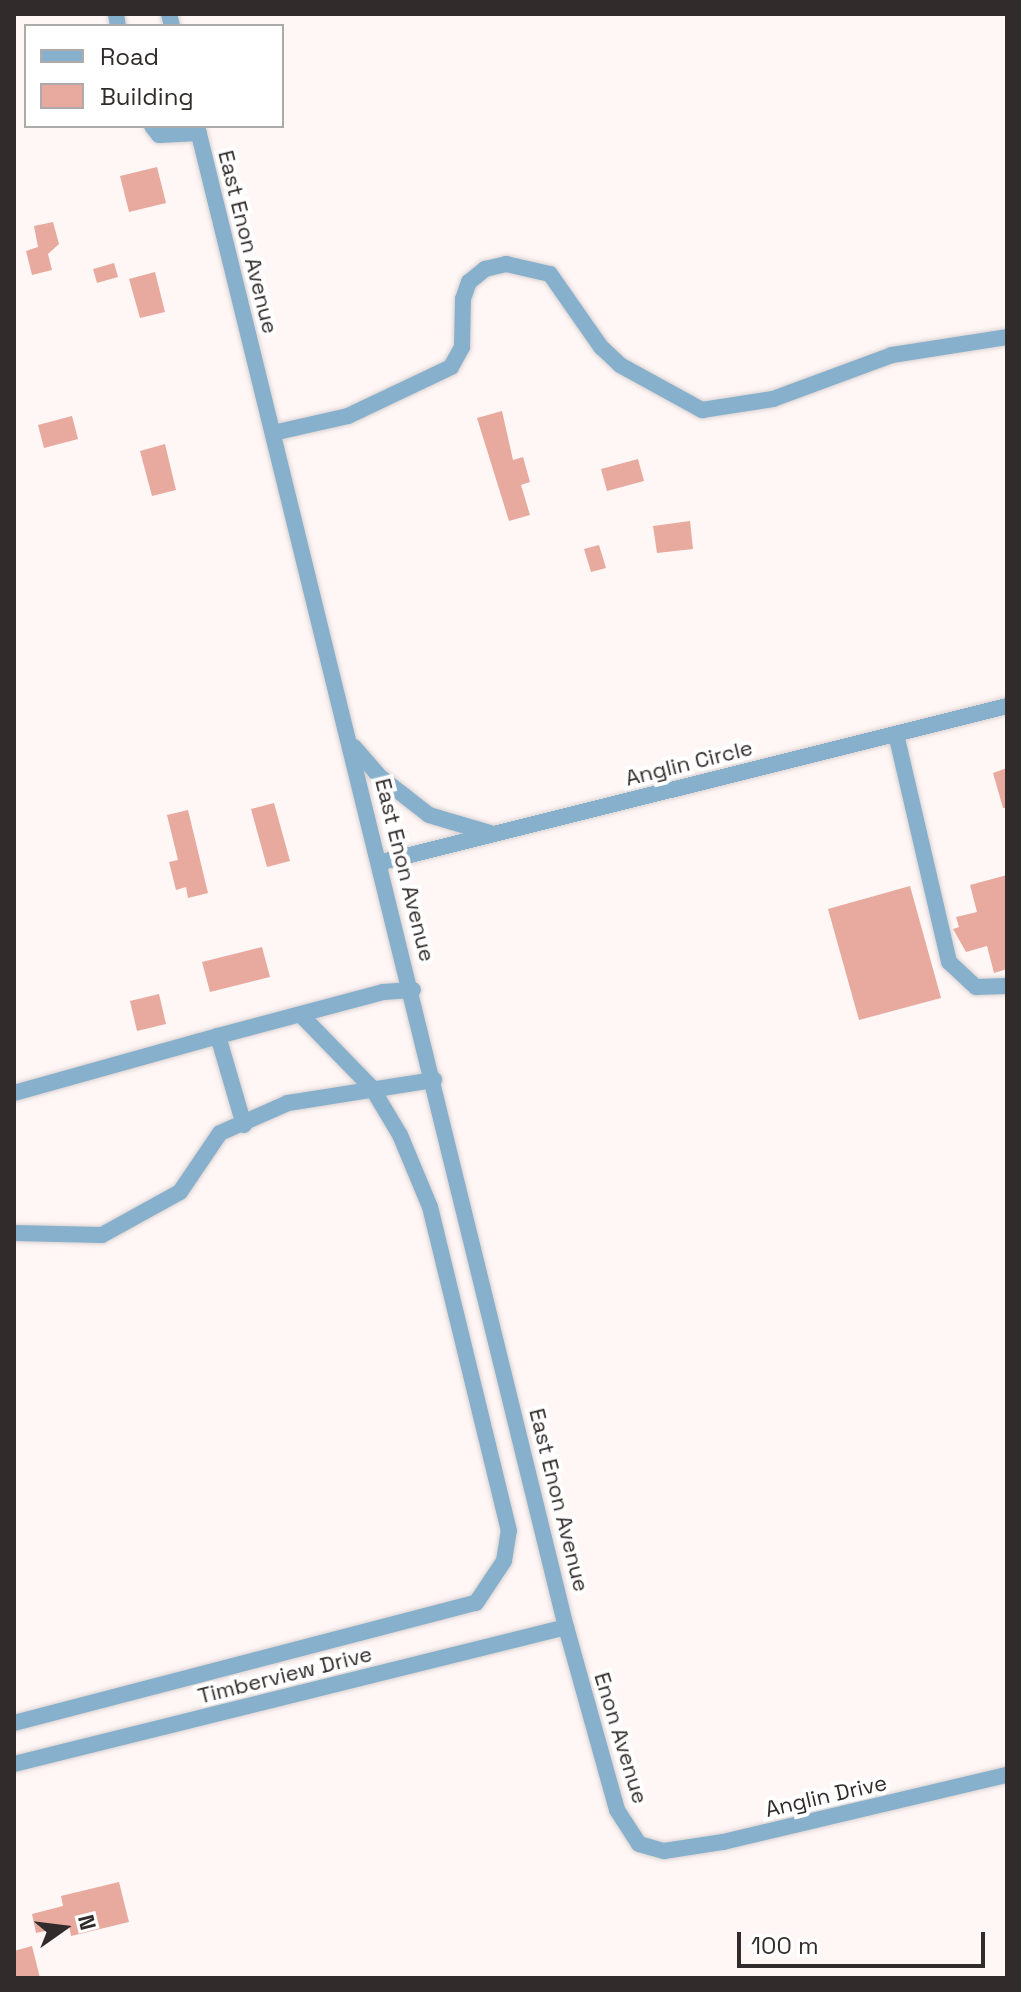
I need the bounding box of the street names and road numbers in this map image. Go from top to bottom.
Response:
street label: East Enon Avenue [212,147,284,337]
street label: Anglin Circle [623,734,755,792]
street label: East Enon Avenue [369,775,441,965]
street label: East Enon Avenue [523,1405,595,1595]
street label: Timberview Drive [195,1641,375,1709]
street label: Enon Avenue [588,1669,654,1807]
street label: Anglin Drive [763,1769,889,1823]

